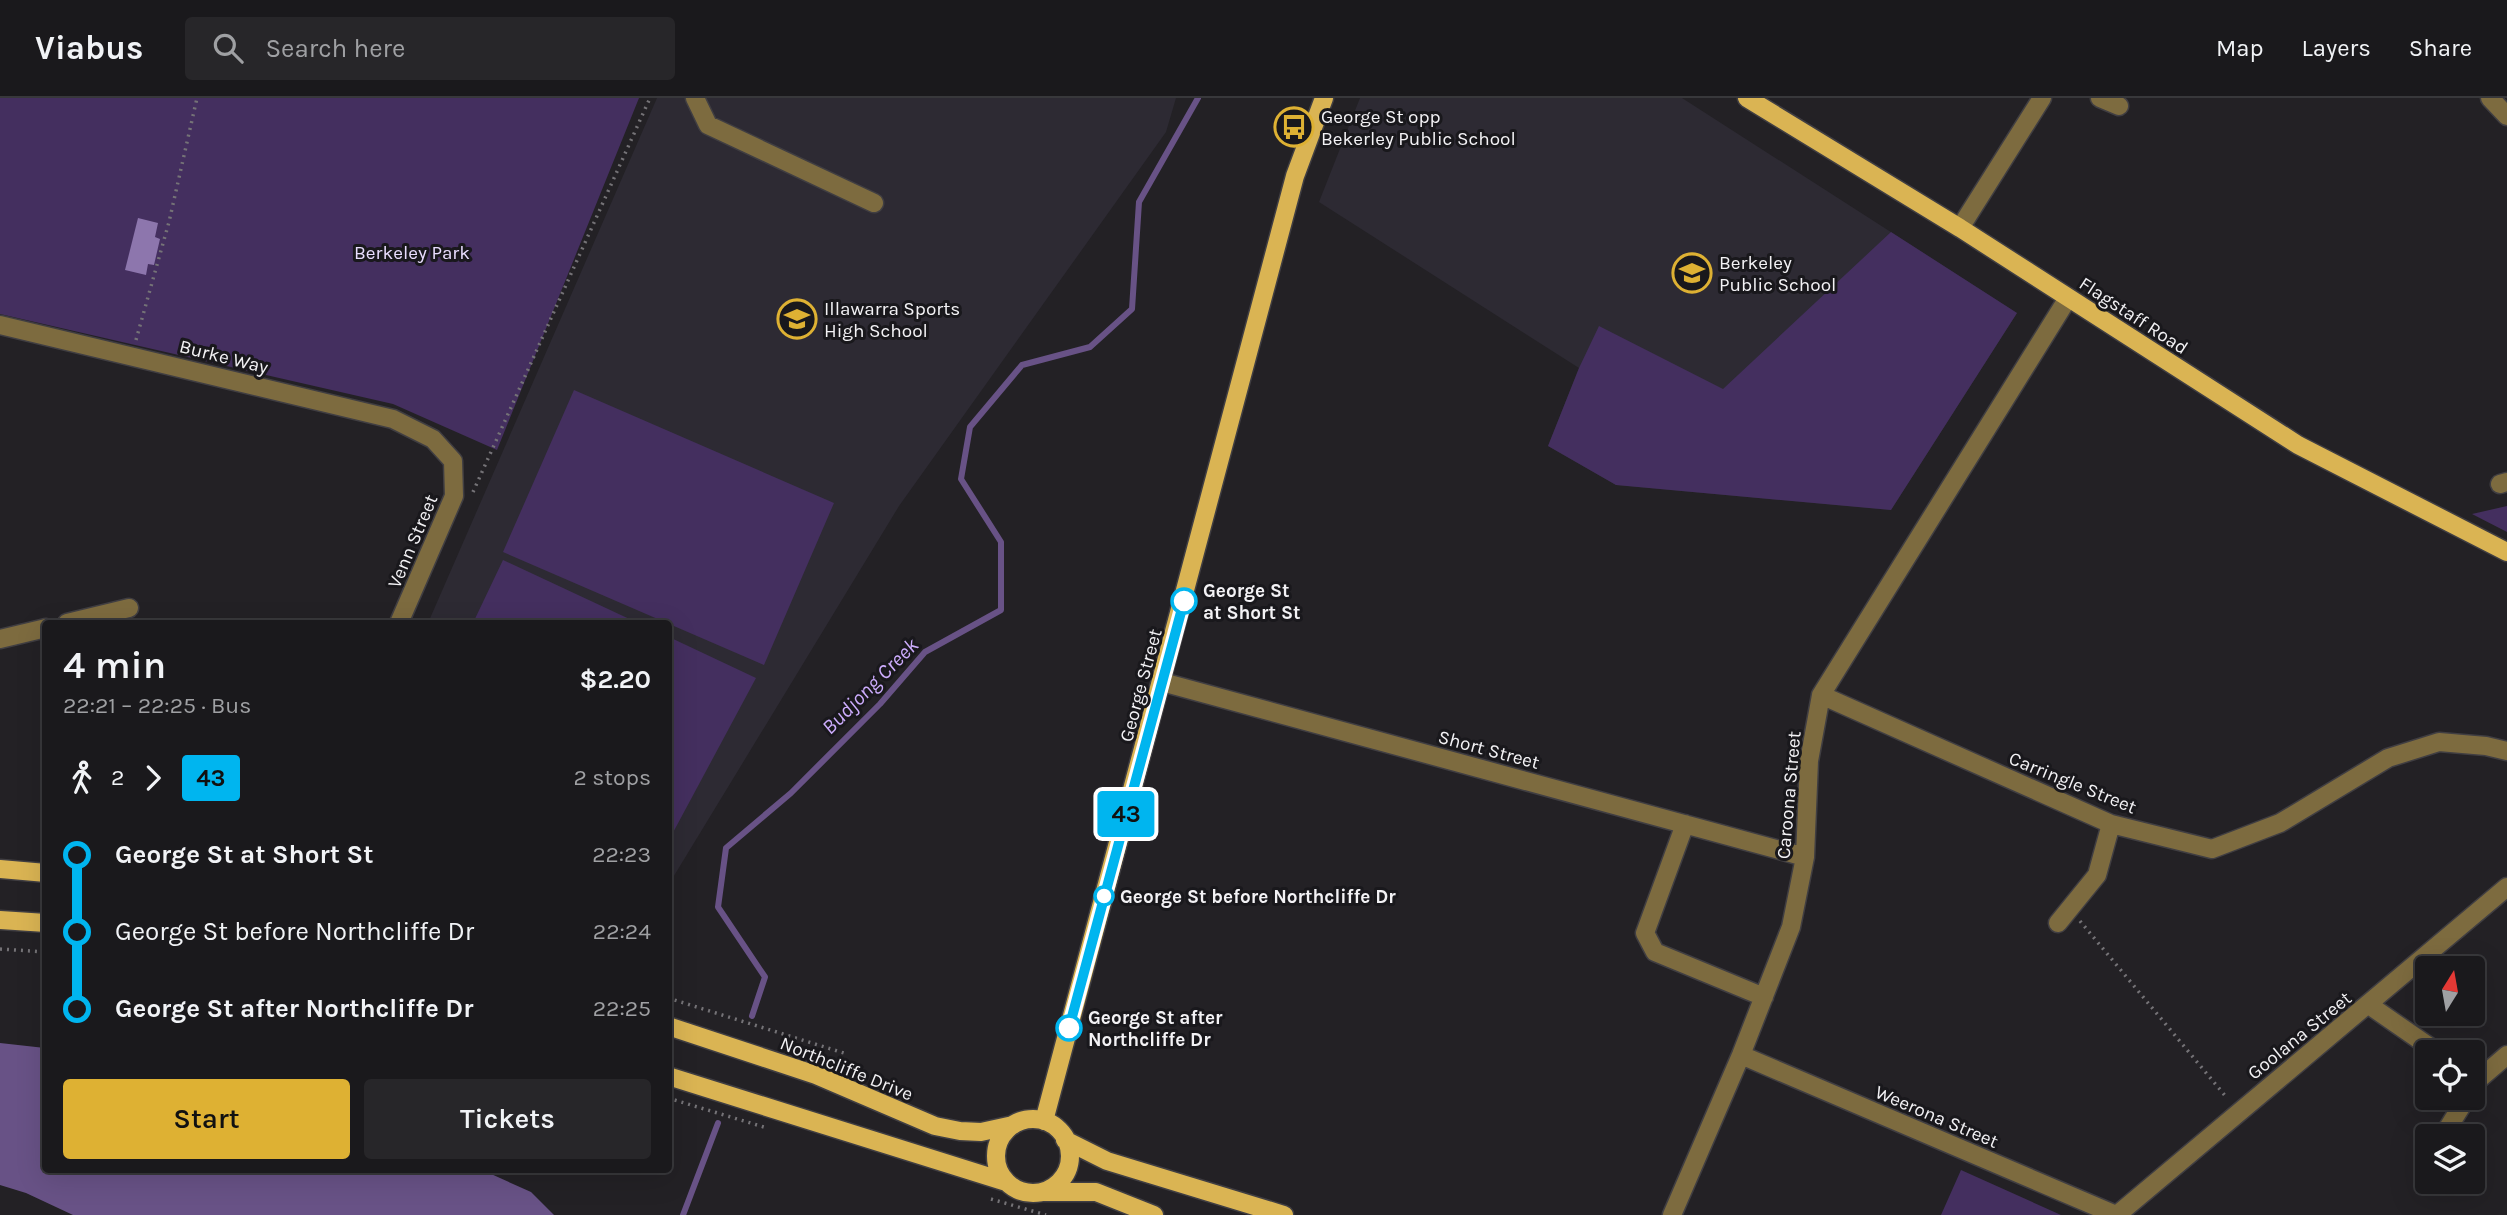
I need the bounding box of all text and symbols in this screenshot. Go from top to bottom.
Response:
search box [185,17,675,80]
text: Viabus [35,29,143,67]
icon: search [209,29,247,67]
text: Search here [265,33,405,64]
text: Map [2216,34,2264,62]
text: Layers [2302,34,2371,62]
text: Share [2409,34,2472,62]
bus stop icon: George St opp Bekerley Public School [1273,106,1315,148]
place label: George St opp Bekerley Public School [1321,106,1516,150]
park label: Berkeley Park [354,242,470,264]
school or university icon: Berkeley Public School [1671,252,1713,294]
place label: Berkeley Public School [1719,252,1836,296]
street label: Flagstaff Road [2075,272,2192,359]
school or university icon: Illawarra Sports High School [776,298,818,340]
place label: Illawarra Sports High School [824,298,960,342]
street label: Burke Way [177,335,271,379]
street label: Venn Street [383,491,442,591]
place label: George St at Short St [1203,580,1301,624]
marker: George St at Short St [1171,588,1197,614]
street label: George Street [1115,626,1167,744]
water label: Budjong Creek [817,633,923,739]
text: 4 min [63,643,166,688]
text: $2.20 [580,664,651,695]
text: 22:21 – 22:25 · Bus [63,692,251,719]
street label: Short Street [1436,726,1542,774]
street label: Caroona Street [1772,730,1806,860]
street label: Carringle Street [2006,747,2140,818]
icon: walk [63,759,101,797]
icon: forward [134,759,172,797]
text: 2 [111,764,124,791]
text: 43 [196,764,226,792]
text: 2 stops [573,764,651,791]
line badge: 43 [1094,791,1158,837]
text: 43 [1111,800,1141,828]
text: George St at Short St [115,839,373,870]
text: 22:23 [592,841,651,868]
marker: George St before Northcliffe Dr [1094,886,1114,906]
place label: George St before Northcliffe Dr [1120,886,1396,908]
text: George St before Northcliffe Dr [115,916,474,947]
text: 22:24 [593,918,651,945]
north arrow [2415,956,2485,1026]
map controls [2415,956,2485,1194]
street label: Goolana Street [2243,987,2356,1084]
text: George St after Northcliffe Dr [115,993,473,1024]
text: 22:25 [593,995,651,1022]
place label: George St after Northcliffe Dr [1088,1007,1223,1051]
marker: George St after Northcliffe Dr [1056,1015,1082,1041]
street label: Northcliffe Drive [777,1032,916,1106]
button: locate [2415,1040,2485,1110]
button: Start [63,1079,350,1159]
button: Tickets [364,1079,651,1159]
street label: Weerona Street [1872,1081,2002,1153]
button: layers [2415,1124,2485,1194]

